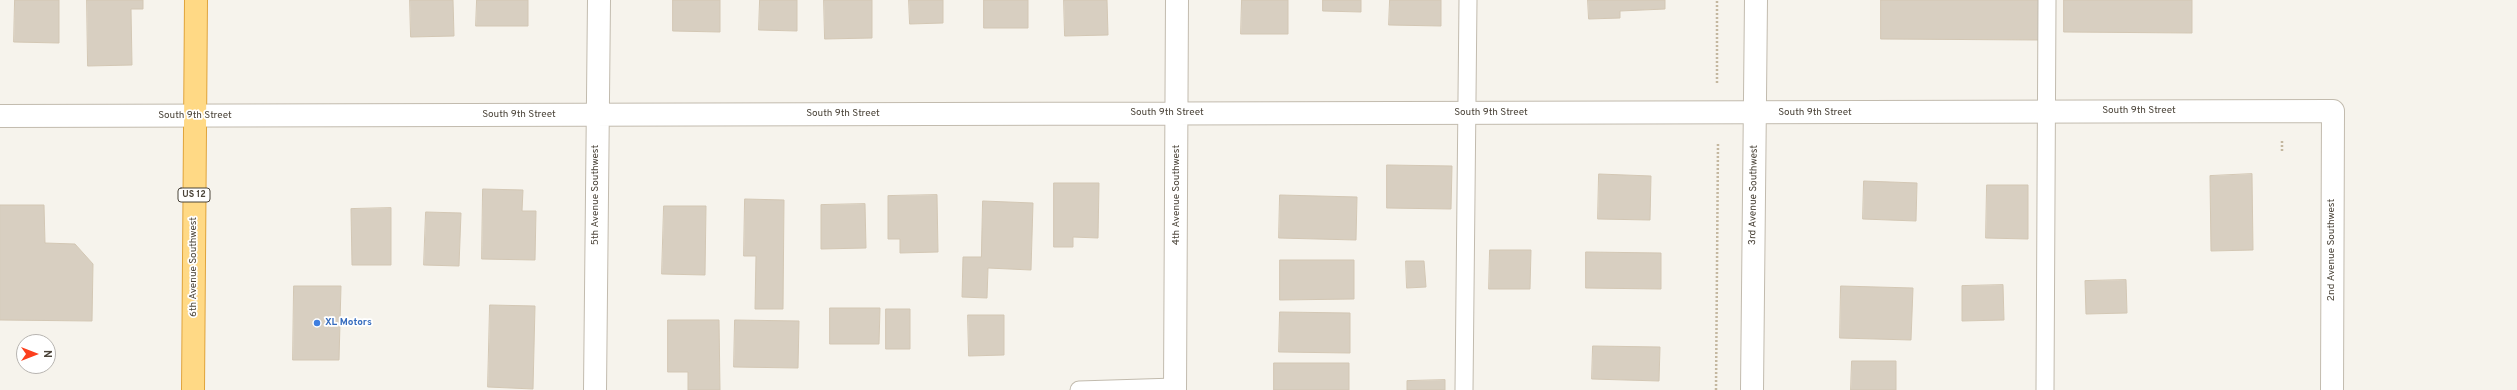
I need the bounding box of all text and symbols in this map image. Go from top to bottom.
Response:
street label: South 9th Street [2102,105,2176,117]
street label: South 9th Street [1130,107,1204,119]
street label: South 9th Street [1454,107,1528,119]
street label: South 9th Street [1778,107,1852,119]
street label: South 9th Street [806,108,880,120]
street label: South 9th Street [482,109,556,121]
street label: South 9th Street [158,110,232,122]
street label: 5th Avenue Southwest [590,145,602,245]
street label: 4th Avenue Southwest [1171,145,1183,245]
street label: 3rd Avenue Southwest [1747,145,1761,245]
road number: US 12 [178,188,210,202]
street label: 2nd Avenue Southwest [2326,199,2338,301]
street label: 6th Avenue Southwest [188,217,200,317]
place label: XL Motors [325,317,372,329]
marker: XL Motors [312,318,322,328]
north arrow [16,334,56,374]
text: N [40,350,54,358]

